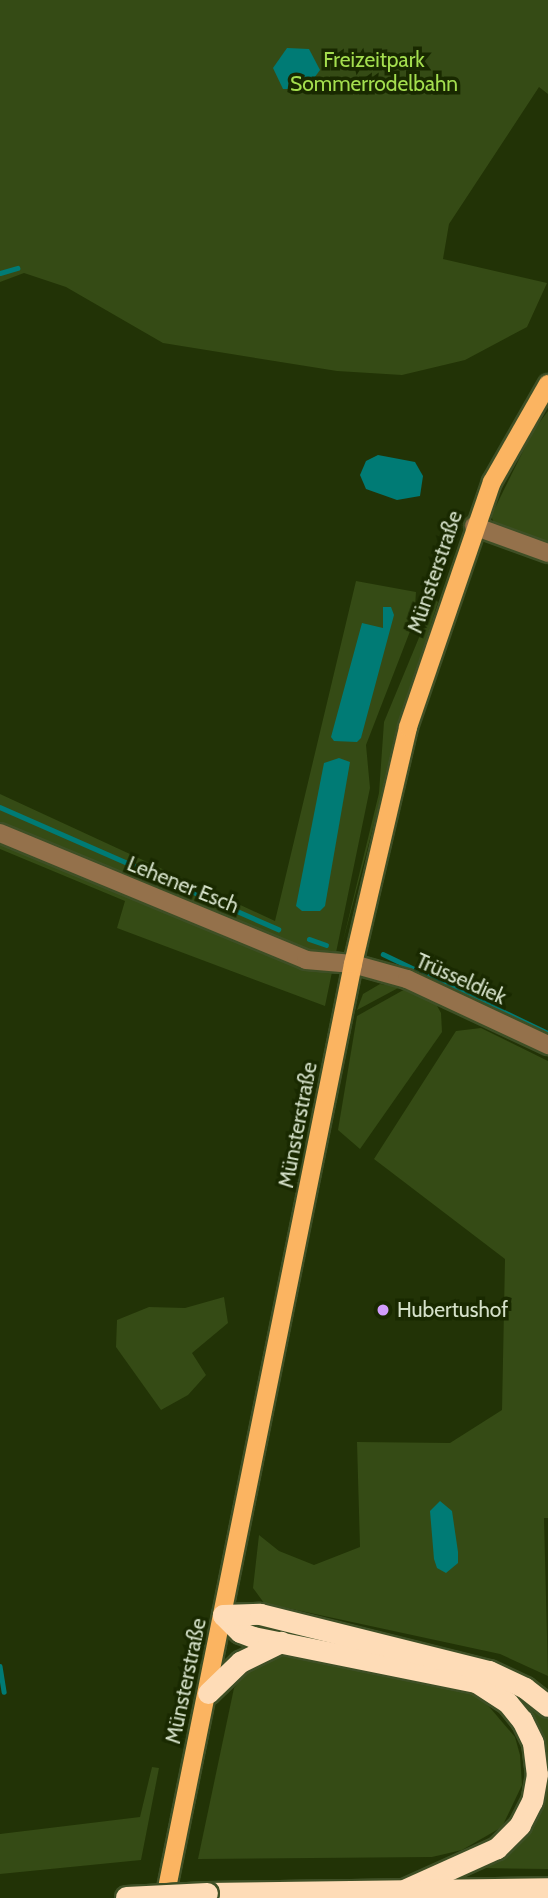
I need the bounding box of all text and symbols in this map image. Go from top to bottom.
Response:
park label: Freizeitpark Sommerrodelbahn [290,47,458,97]
street label: Münsterstraße [402,508,468,636]
street label: Lehener Esch [123,851,243,919]
street label: Trüsseldiek [412,948,510,1010]
street label: Münsterstraße [273,1060,323,1190]
place label: Hubertushof [397,1297,508,1323]
marker: Hubertushof [375,1302,391,1318]
street label: Münsterstraße [160,1616,212,1746]

